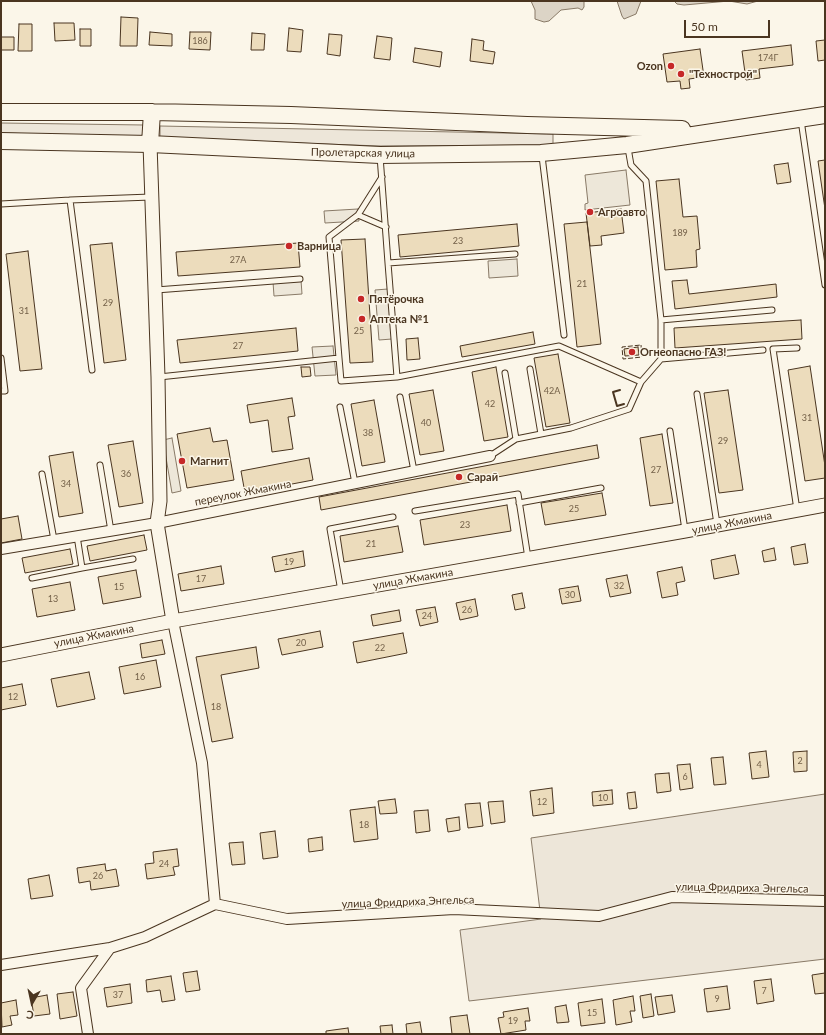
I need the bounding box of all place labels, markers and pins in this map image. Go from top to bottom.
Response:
place label: Ozon [637,59,663,73]
marker: Ozon [666,61,676,71]
place label: "Технострой" [689,67,757,81]
marker: "Технострой" [676,69,686,79]
place label: Агроавто [598,205,646,219]
marker: Агроавто [585,207,595,217]
place label: Варница [297,239,341,253]
marker: Варница [284,241,294,251]
place label: Пятёрочка [369,292,424,306]
marker: Пятёрочка [356,294,366,304]
place label: Аптека №1 [370,312,429,326]
marker: Аптека №1 [357,314,367,324]
place label: Огнеопасно ГАЗ! [640,345,726,359]
marker: Огнеопасно ГАЗ! [627,347,637,357]
place label: Магнит [190,454,229,468]
marker: Магнит [177,456,187,466]
place label: Сарай [467,470,498,484]
marker: Сарай [454,472,464,482]

